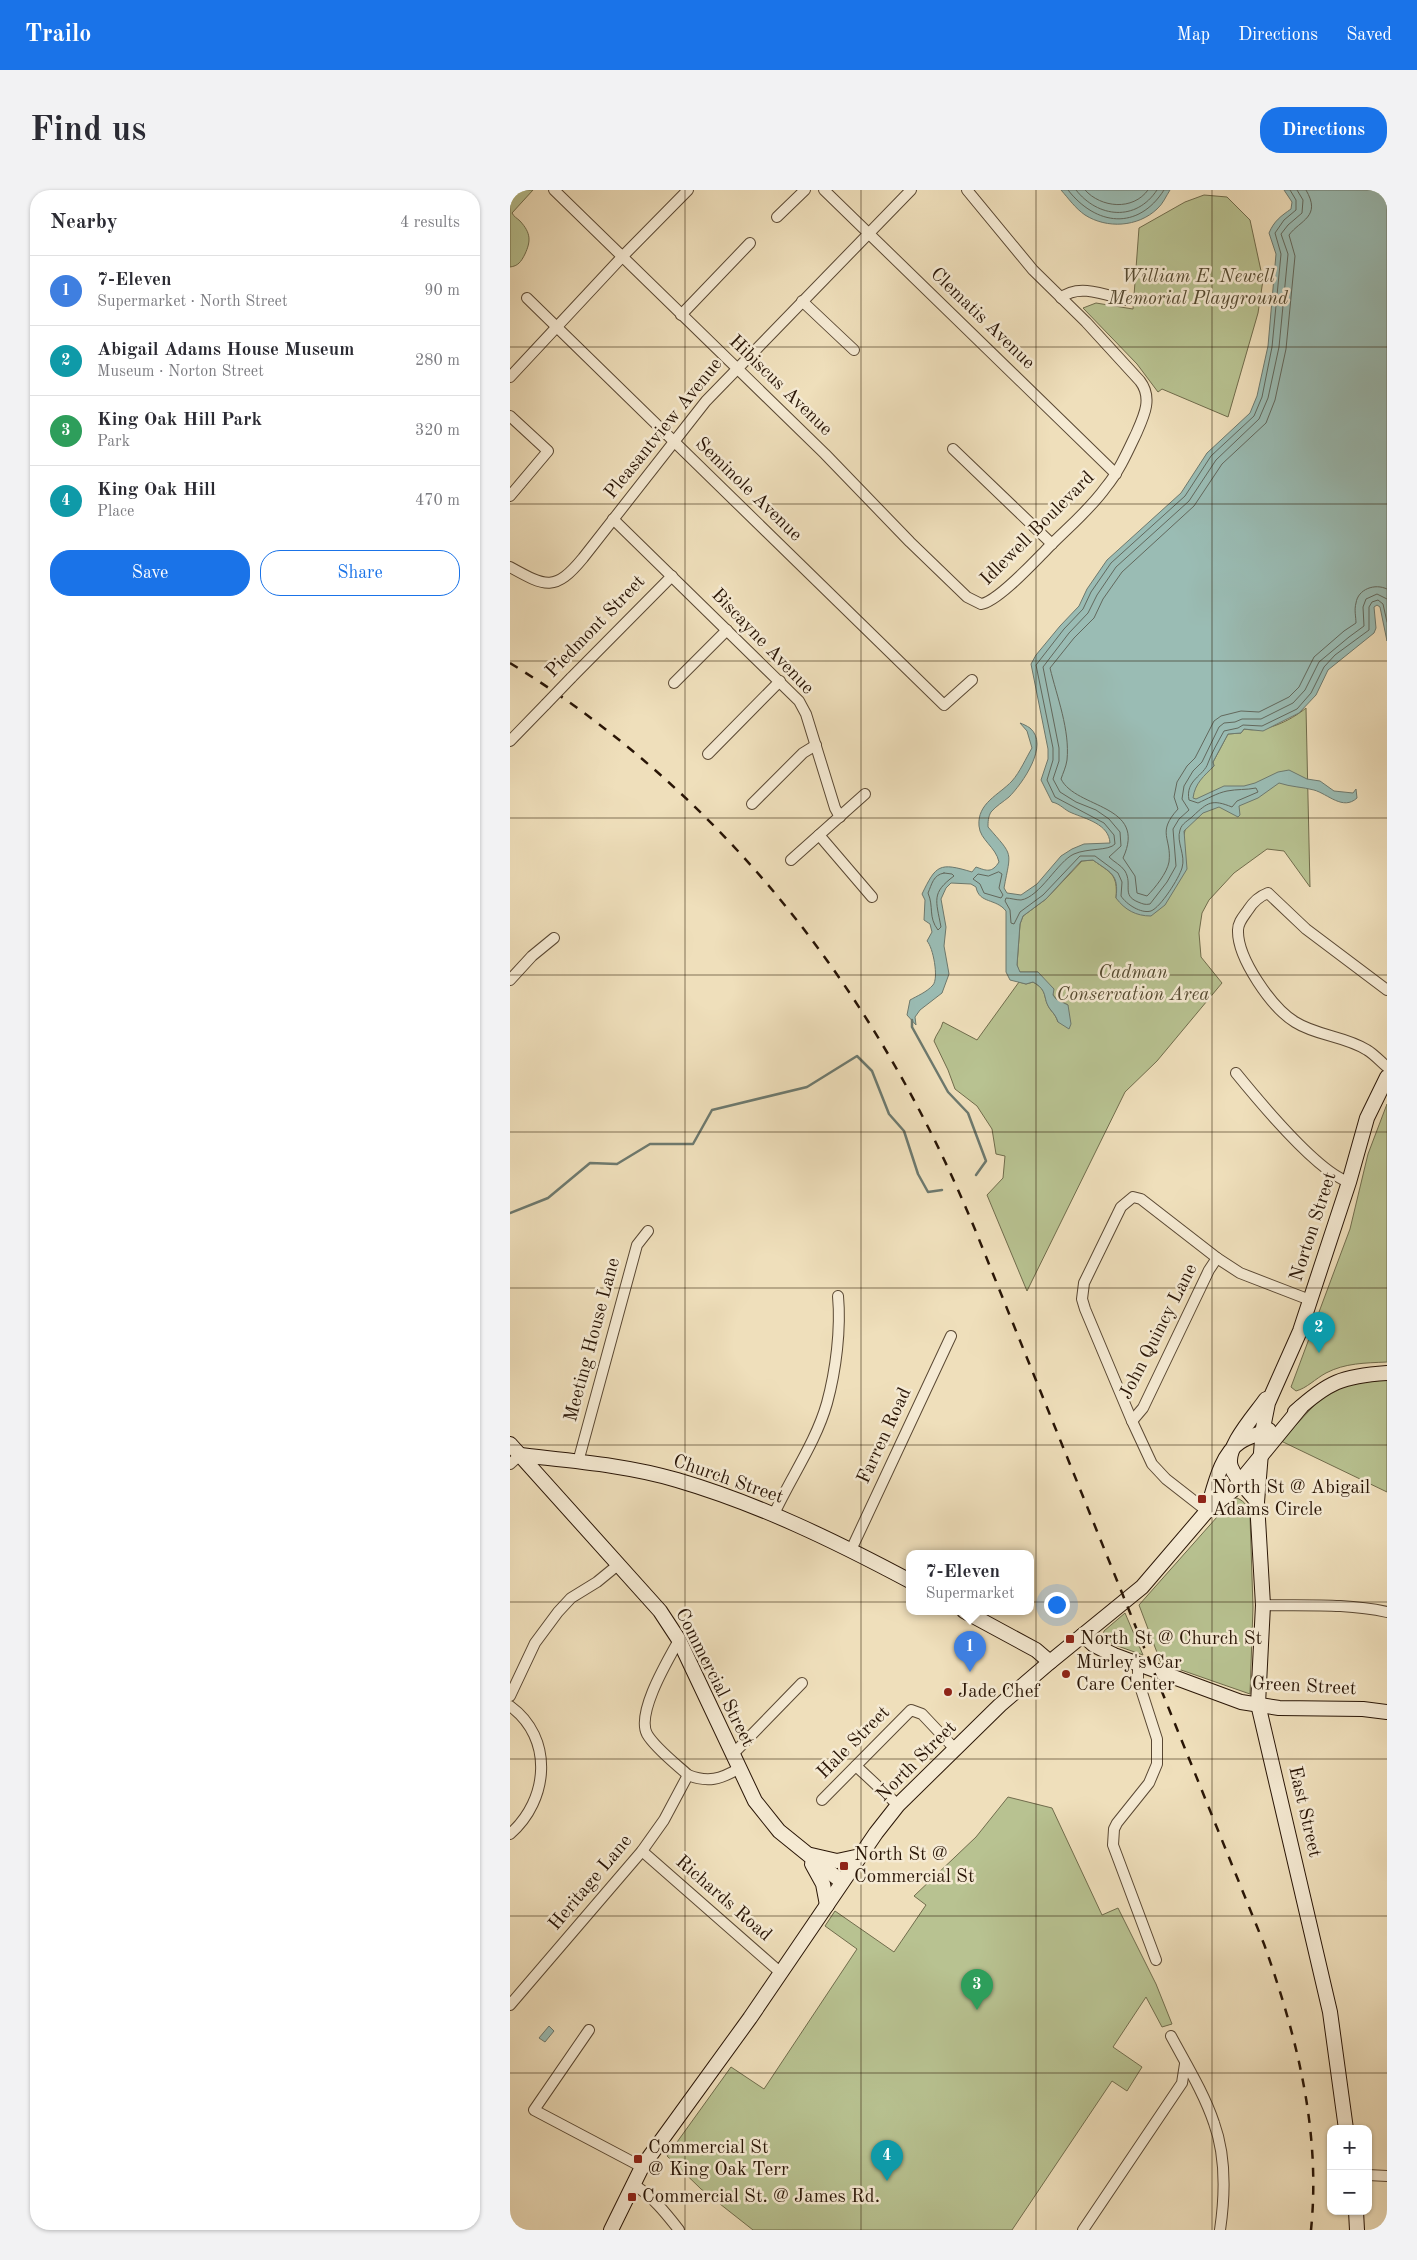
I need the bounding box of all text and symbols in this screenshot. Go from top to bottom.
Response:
text: Trailo [25,23,91,47]
text: Map [1177,26,1210,44]
text: Directions [1238,26,1318,44]
text: Saved [1346,26,1392,44]
button: Directions [1260,107,1387,153]
text: Find us [30,113,146,148]
text: Nearby [50,212,118,233]
text: 4 results [400,215,460,231]
street label: Clematis Avenue [926,265,1038,373]
park label: William E. Newell Memorial Playground [1107,268,1289,309]
text: 7-Eleven [97,271,172,290]
text: 1 [61,283,71,299]
text: 90 m [424,283,460,299]
text: Supermarket · North Street [97,294,288,310]
street label: Hibiscus Avenue [725,332,835,440]
text: Abigail Adams House Museum [97,341,354,360]
text: 2 [61,353,71,369]
text: 280 m [415,353,460,369]
street label: Pleasantview Avenue [602,355,726,503]
text: Museum · Norton Street [97,364,264,380]
text: King Oak Hill Park [97,411,262,430]
text: 3 [61,423,71,439]
text: 320 m [415,423,460,439]
text: Park [97,434,130,450]
street label: Seminole Avenue [691,435,805,545]
street label: Idlewell Boulevard [977,468,1099,590]
text: King Oak Hill [97,481,216,500]
text: 4 [61,493,71,509]
text: 470 m [415,493,460,509]
text: Place [97,504,134,520]
button: Save [50,550,250,596]
button: Share [260,550,460,596]
street label: Piedmont Street [543,572,649,682]
street label: Biscayne Avenue [707,586,817,698]
park label: Cadman Conservation Area [1057,964,1209,1005]
street label: Norton Street [1287,1170,1341,1284]
street label: Meeting House Lane [562,1256,624,1424]
street label: John Quincy Lane [1117,1261,1201,1403]
pin: 2 [1303,1312,1335,1353]
street label: Farren Road [855,1385,915,1487]
street label: Church Street [670,1452,786,1508]
place label: North St @ Abigail Adams Circle [1212,1479,1370,1520]
marker: North St @ Abigail Adams Circle [1196,1493,1208,1505]
popup [906,1550,1034,1615]
text: 7-Eleven [925,1563,1000,1582]
text: Supermarket [925,1586,1015,1602]
your location [1044,1592,1070,1618]
street label: Commercial Street [671,1606,757,1750]
place label: North St @ Church St [1080,1630,1262,1649]
pin: 1 [954,1631,986,1672]
marker: North St @ Church St [1064,1633,1076,1645]
place label: Murley's Car Care Center [1076,1654,1182,1695]
marker: Murley's Car Care Center [1060,1668,1072,1680]
street label: Green Street [1251,1675,1357,1699]
place label: Jade Chef [958,1683,1040,1702]
marker: Jade Chef [942,1686,954,1698]
street label: Hale Street [814,1703,894,1783]
street label: North Street [873,1718,961,1806]
street label: East Street [1284,1765,1324,1859]
street label: Heritage Lane [546,1832,636,1934]
place label: North St @ Commercial St [854,1846,975,1887]
street label: Richards Road [671,1852,775,1946]
marker: North St @ Commercial St [838,1860,850,1872]
pin: 3 [961,1969,993,2010]
map controls [1327,2125,1372,2215]
button: + [1327,2125,1372,2170]
place label: Commercial St @ King Oak Terr [648,2139,789,2180]
pin: 4 [871,2140,903,2181]
marker: Commercial St @ King Oak Terr [632,2153,644,2165]
button: − [1327,2170,1372,2215]
place label: Commercial St. @ James Rd. [642,2188,880,2207]
marker: Commercial St. @ James Rd. [626,2191,638,2203]

